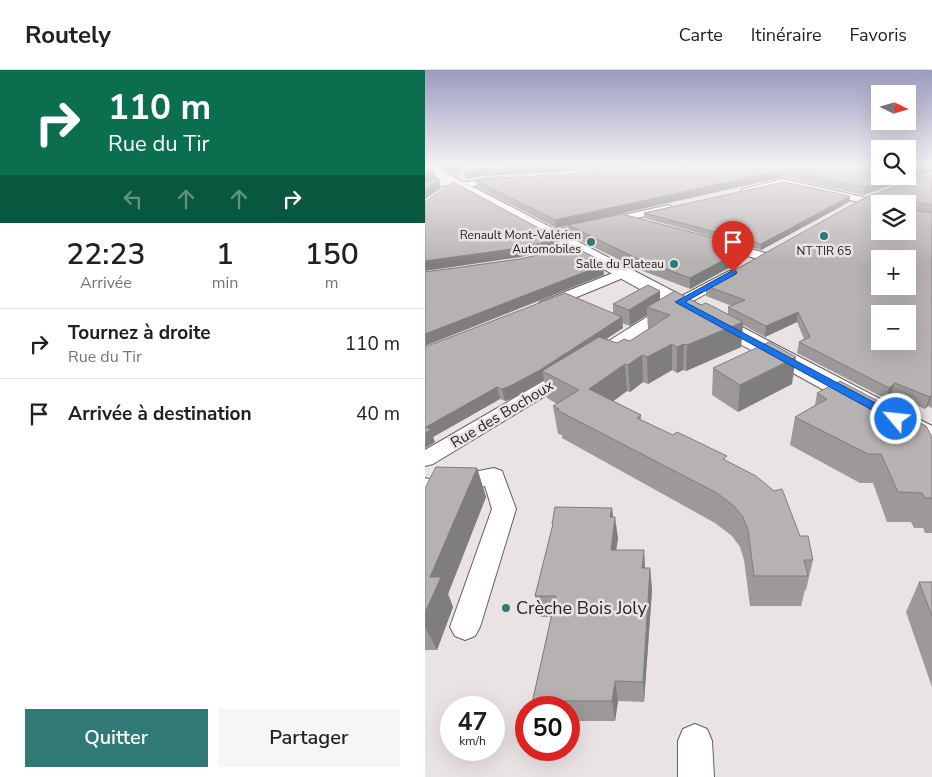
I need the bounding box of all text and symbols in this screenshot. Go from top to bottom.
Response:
text: Routely [25,19,111,51]
text: Carte [679,23,723,47]
text: Itinéraire [751,23,822,47]
text: Favoris [850,23,907,47]
text: 110 m [108,84,211,131]
north arrow [871,85,916,130]
map controls [871,85,916,350]
icon: right [25,90,90,155]
text: Rue du Tir [108,129,209,159]
button: search [871,140,916,185]
icon: left [119,185,147,213]
icon: ahead [172,185,200,213]
icon: ahead [225,185,253,213]
icon: right [278,185,306,213]
button: layers [871,195,916,240]
pin [712,221,754,272]
place label: Renault Mont-Valérien Automobiles [460,227,581,257]
icon: arrive [719,228,747,256]
marker: NT TIR 65 [818,230,830,242]
text: 22:23 [66,234,145,275]
text: 1 [216,234,234,275]
text: 150 [305,234,359,275]
marker: Renault Mont-Valérien Automobiles [585,236,597,248]
place label: NT TIR 65 [797,243,852,259]
button: + [871,250,916,295]
place label: Salle du Plateau [576,256,664,272]
marker: Salle du Plateau [668,258,680,270]
text: Arrivée [80,272,132,294]
text: min [212,272,238,294]
text: m [325,272,339,294]
button: − [871,305,916,350]
text: Tournez à droite [68,320,211,346]
icon: right [25,330,53,358]
text: 110 m [345,331,400,357]
text: Rue du Tir [68,346,142,368]
street label: Rue des Bochoux [447,375,557,453]
position arrow [869,392,921,444]
icon: arrive [25,400,53,428]
text: Arrivée à destination [68,401,252,427]
text: 40 m [356,401,400,427]
place label: Crèche Bois Joly [516,596,647,620]
marker: Crèche Bois Joly [500,602,512,614]
speed limit sign: 50 [515,696,580,761]
text: 47 [457,705,488,739]
button: Quitter [25,709,208,767]
button: Partager [218,709,400,767]
text: km/h [459,733,486,749]

